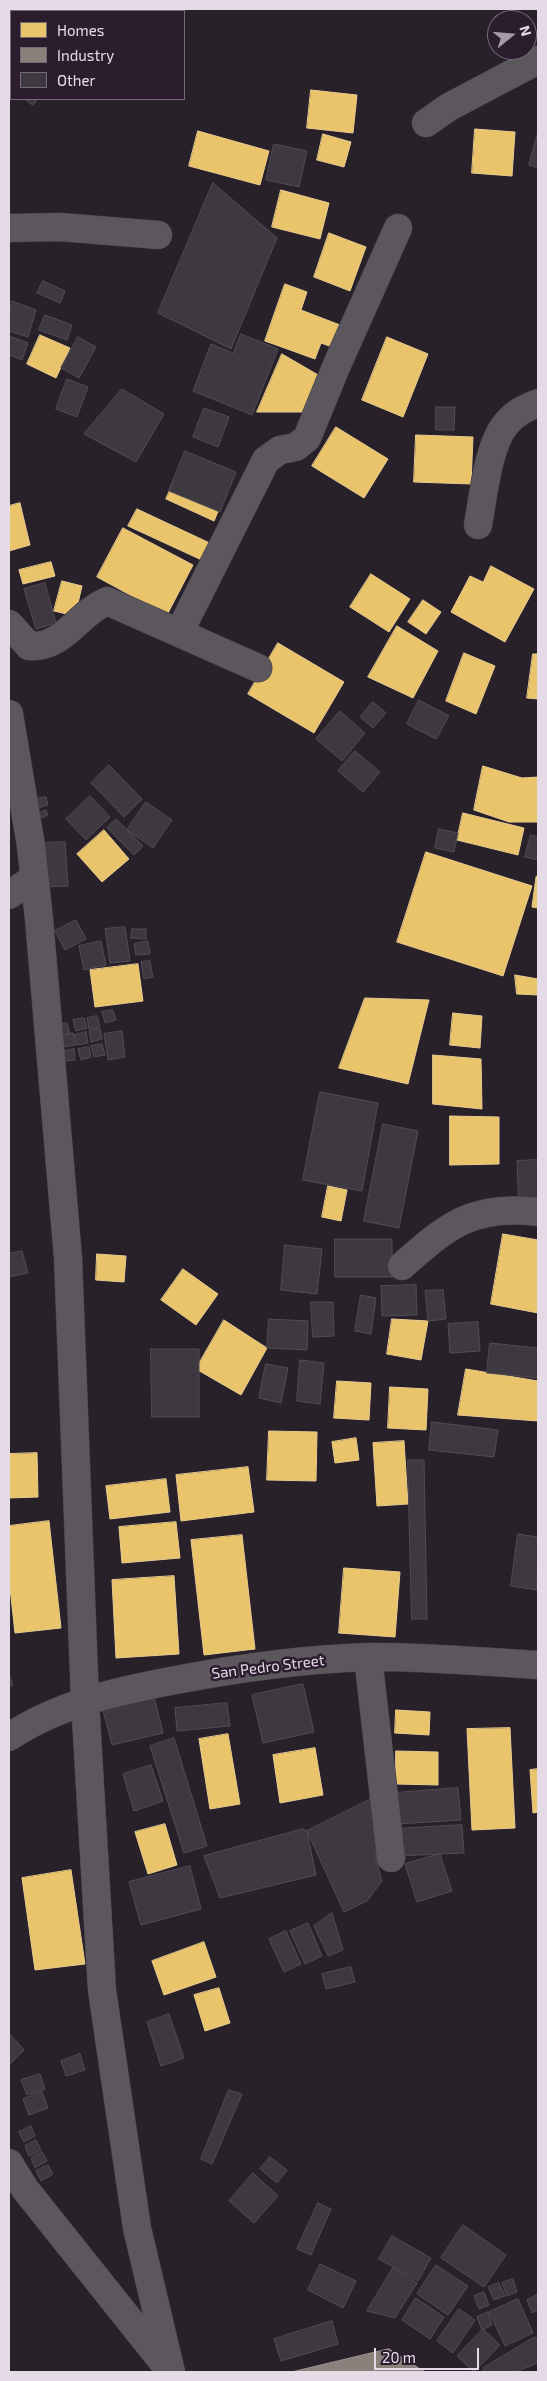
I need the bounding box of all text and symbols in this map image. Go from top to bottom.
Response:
legend [10,10,185,100]
north arrow [487,10,537,60]
text: Homes [57,21,104,39]
text: N [516,23,535,38]
text: Industry [57,46,114,64]
text: Other [57,71,96,89]
street label: San Pedro Street [211,1651,325,1683]
scale bar [377,2338,482,2370]
text: 20 m [382,2348,416,2366]

